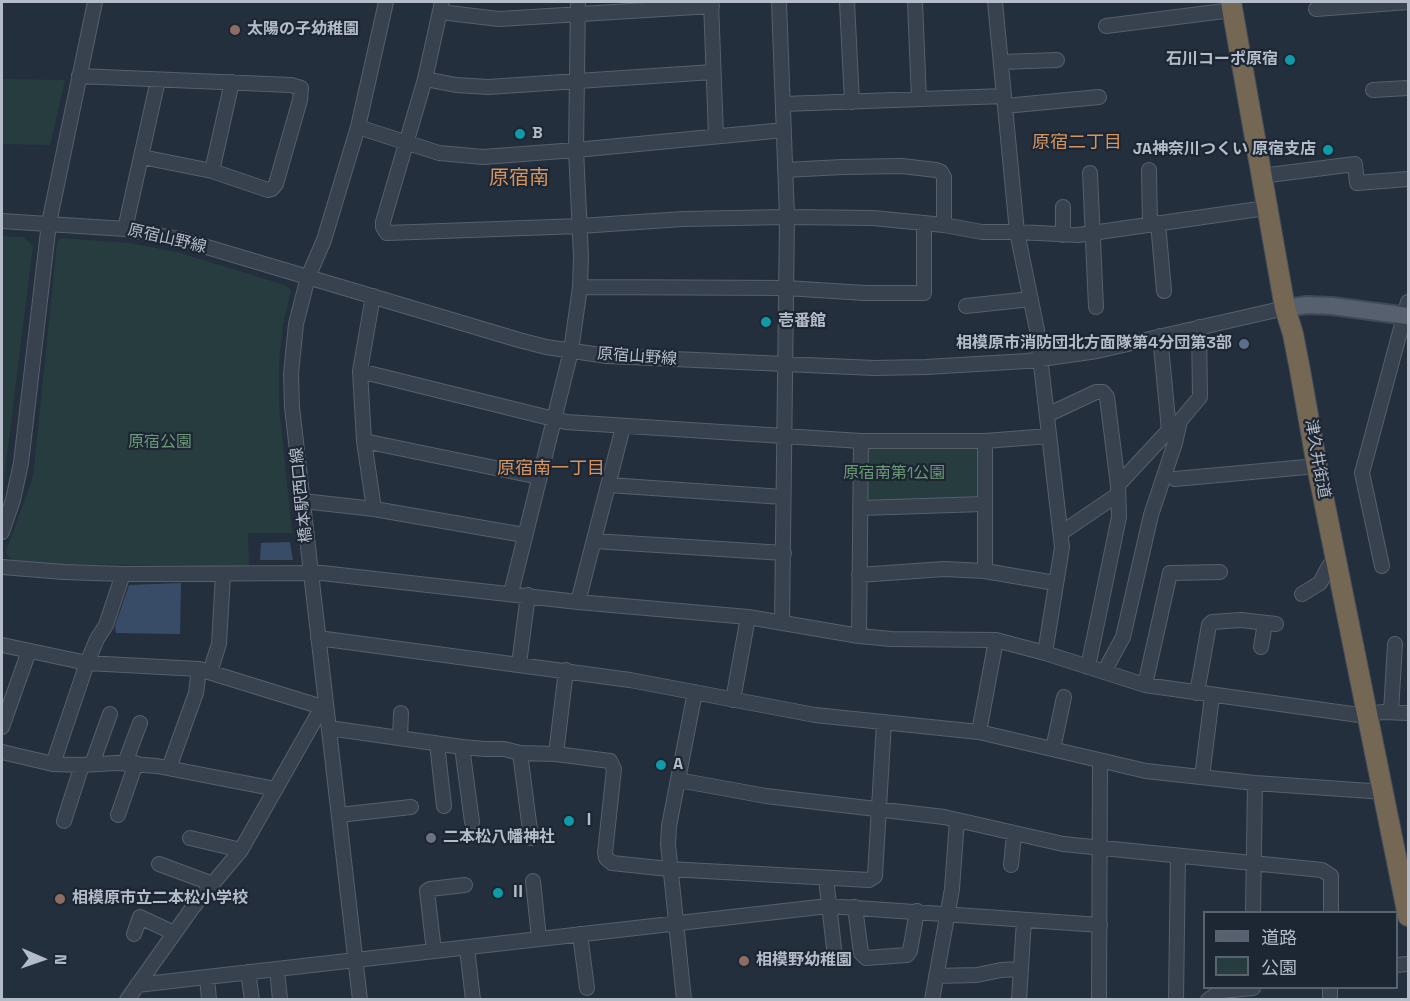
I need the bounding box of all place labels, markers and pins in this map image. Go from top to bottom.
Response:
place label: 太陽の子幼稚園 [247,20,359,40]
marker: 太陽の子幼稚園 [228,23,242,37]
place label: 石川コーポ原宿 [1166,50,1278,70]
marker: 石川コーポ原宿 [1283,53,1297,67]
place label: B [532,124,543,144]
marker: B [513,127,527,141]
place label: JA神奈川つくい 原宿支店 [1133,140,1316,160]
marker: JA神奈川つくい 原宿支店 [1321,143,1335,157]
place label: 壱番館 [778,312,826,332]
marker: 壱番館 [759,315,773,329]
place label: 相模原市消防団北方面隊第4分団第3部 [956,334,1232,354]
marker: 相模原市消防団北方面隊第4分団第3部 [1237,337,1251,351]
place label: A [673,755,683,775]
marker: A [654,758,668,772]
place label: Ⅰ [581,811,597,831]
marker: Ⅰ [562,814,576,828]
place label: 二本松八幡神社 [443,828,555,848]
marker: 二本松八幡神社 [424,831,438,845]
place label: Ⅱ [510,883,526,903]
marker: Ⅱ [491,886,505,900]
place label: 相模原市立二本松小学校 [72,889,248,909]
marker: 相模原市立二本松小学校 [53,892,67,906]
place label: 相模野幼稚園 [756,951,852,971]
marker: 相模野幼稚園 [737,954,751,968]

